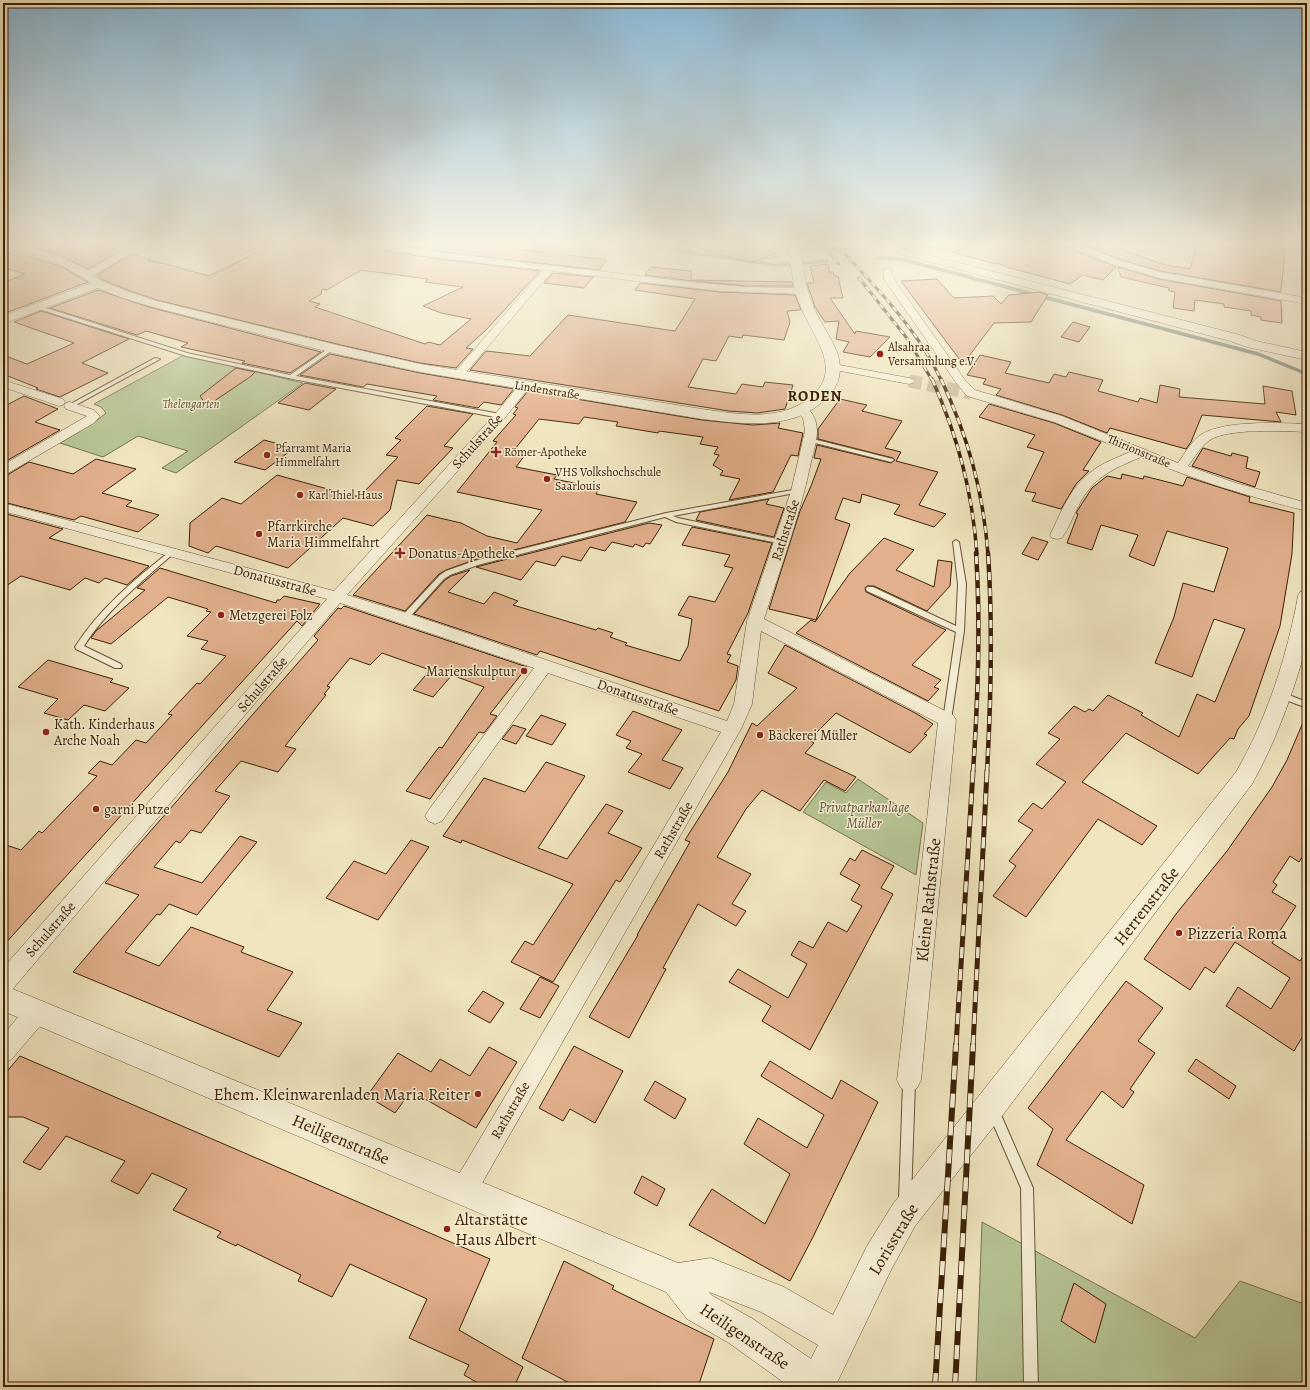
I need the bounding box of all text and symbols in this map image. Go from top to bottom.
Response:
place label: Alsahraa Versammlung e.V. [887,339,976,369]
marker: Alsahraa Versammlung e.V. [875,349,885,359]
street label: Lindenstraße [513,377,581,403]
district label: RODEN [788,386,842,406]
park label: Thelengarten [163,396,220,412]
street label: Schulstraße [448,410,507,473]
street label: Thirionstraße [1105,431,1173,471]
place label: Pfarramt Maria Himmelfahrt [275,440,352,470]
place label: Römer-Apotheke [504,444,587,460]
marker: Römer-Apotheke [491,447,501,457]
marker: Pfarramt Maria Himmelfahrt [262,450,272,460]
place label: VHS Volkshochschule Saarlouis [554,464,661,494]
marker: VHS Volkshochschule Saarlouis [542,474,552,484]
place label: Karl Thiel Haus [308,487,383,503]
marker: Karl Thiel Haus [295,490,305,500]
street label: Rathstraße [767,497,804,563]
place label: Pfarrkirche Maria Himmelfahrt [267,517,380,552]
marker: Pfarrkirche Maria Himmelfahrt [254,529,264,539]
place label: Donatus-Apotheke [408,544,515,563]
marker: Donatus-Apotheke [395,548,405,558]
street label: Donatusstraße [231,560,319,601]
place label: Metzgerei Folz [229,606,313,625]
marker: Metzgerei Folz [216,610,226,620]
street label: Schulstraße [233,652,292,716]
place label: Marienskulptur [426,662,517,681]
marker: Marienskulptur [519,666,529,676]
street label: Donatusstraße [594,675,681,720]
place label: Kath. Kinderhaus Arche Noah [53,715,155,750]
place label: Bäckerei Müller [768,726,858,745]
marker: Kath. Kinderhaus Arche Noah [41,727,51,737]
marker: Bäckerei Müller [755,730,765,740]
street label: Rathstraße [649,798,698,862]
park label: Privatparkanlage Müller [819,798,909,833]
place label: garni Putze [104,800,170,819]
marker: garni Putze [91,804,101,814]
street label: Kleine Rathstraße [911,837,946,963]
street label: Herrenstraße [1108,862,1184,951]
street label: Schulstraße [21,897,80,961]
place label: Pizzeria Roma [1187,922,1287,945]
marker: Pizzeria Roma [1174,928,1184,938]
street label: Rathstraße [486,1078,535,1142]
place label: Ehem. Kleinwarenladen Maria Reiter [214,1083,470,1106]
marker: Ehem. Kleinwarenladen Maria Reiter [473,1089,483,1099]
street label: Heiligenstraße [289,1109,393,1170]
street label: Lorisstraße [863,1199,924,1279]
place label: Altarstätte Haus Albert [454,1208,537,1251]
marker: Altarstätte Haus Albert [442,1224,452,1234]
street label: Heiligenstraße [695,1298,794,1375]

